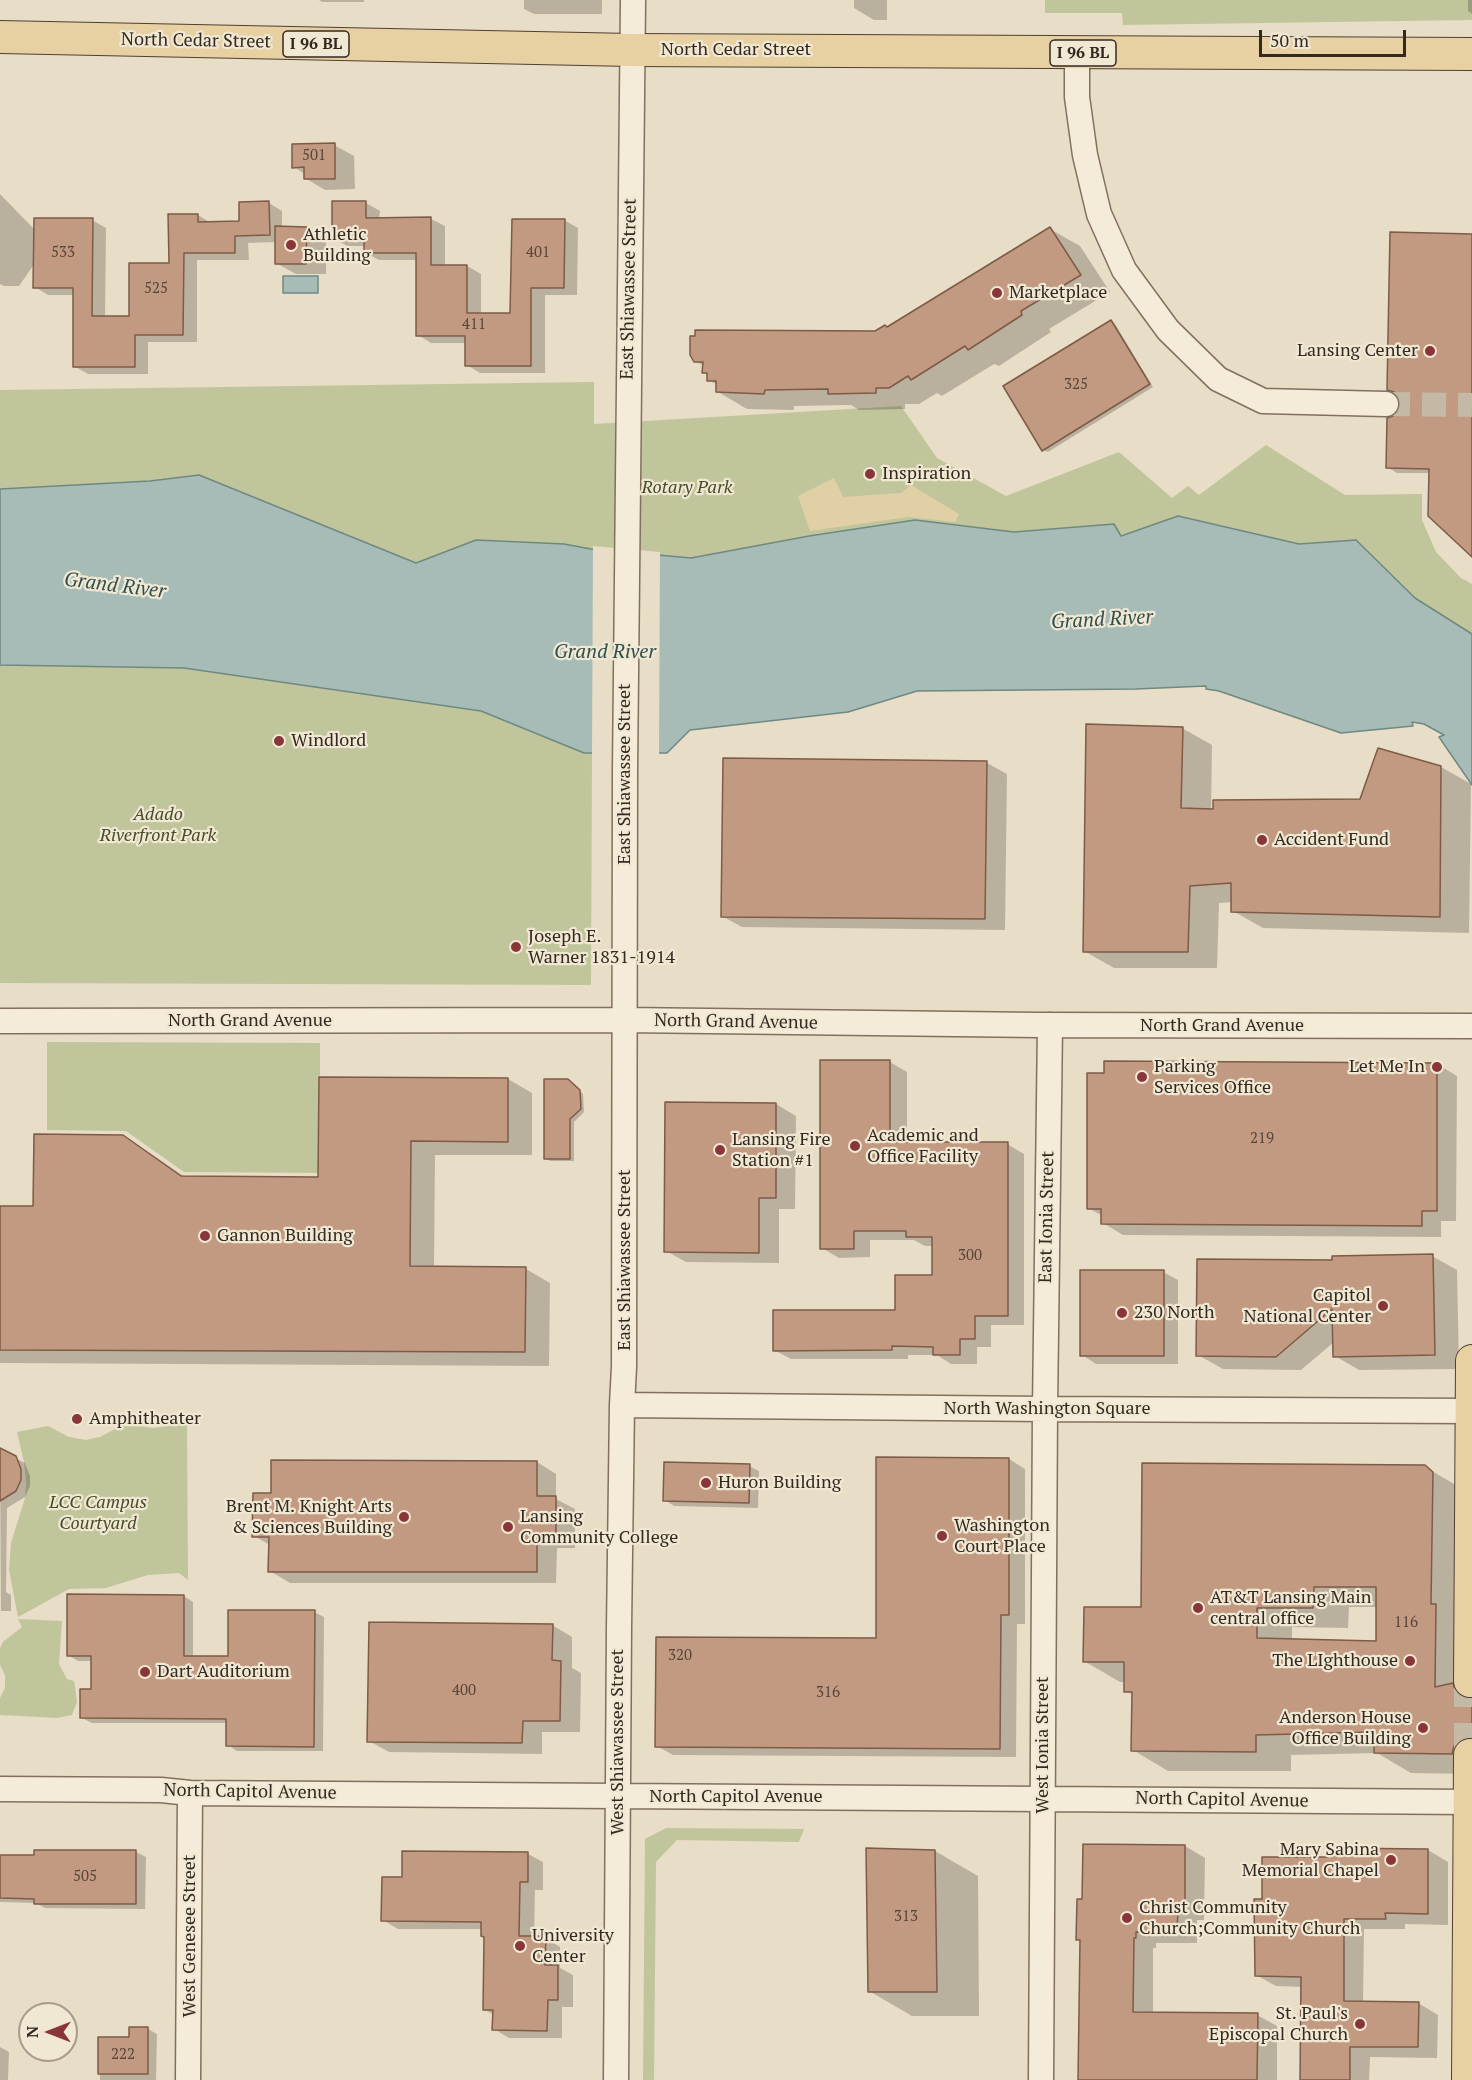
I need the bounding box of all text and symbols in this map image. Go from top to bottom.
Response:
scale bar [1262,18,1409,56]
text: 50 m [1270,28,1309,52]
street label: North Cedar Street [121,29,271,53]
road number: I 96 BL [283,31,349,57]
street label: North Cedar Street [661,39,811,61]
road number: I 96 BL [1050,40,1116,66]
house number: 501 [302,147,326,165]
street label: East Shiawassee Street [617,198,641,380]
place label: Athletic Building [303,224,371,266]
marker: Athletic Building [284,238,298,252]
house number: 533 [51,244,75,262]
house number: 401 [526,244,550,262]
house number: 525 [144,280,168,298]
place label: Marketplace [1009,282,1107,304]
marker: Marketplace [990,286,1004,300]
house number: 411 [462,316,486,334]
place label: Lansing Center [1297,340,1418,362]
marker: Lansing Center [1423,344,1437,358]
house number: 325 [1064,376,1088,394]
place label: Inspiration [882,463,971,485]
marker: Inspiration [863,467,877,481]
park label: Rotary Park [642,477,732,499]
water label: Grand River [63,568,167,604]
water label: Grand River [1050,605,1154,635]
water label: Grand River [554,640,656,664]
street label: East Shiawassee Street [614,683,636,865]
place label: Windlord [291,730,366,752]
marker: Windlord [272,734,286,748]
park label: Adado Riverfront Park [100,804,216,846]
place label: Accident Fund [1274,829,1389,851]
marker: Accident Fund [1255,833,1269,847]
place label: Joseph E. Warner 1831-1914 [528,926,675,968]
marker: Joseph E. Warner 1831-1914 [509,940,523,954]
street label: North Grand Avenue [168,1010,332,1032]
street label: North Grand Avenue [654,1010,818,1034]
street label: North Grand Avenue [1140,1015,1304,1037]
place label: Parking Services Office [1154,1056,1271,1098]
place label: Let Me In [1349,1056,1425,1078]
marker: Let Me In [1430,1060,1444,1074]
marker: Parking Services Office [1135,1070,1149,1084]
place label: Academic and Office Facility [867,1125,979,1168]
place label: Lansing Fire Station #1 [732,1129,831,1172]
house number: 219 [1250,1130,1274,1148]
marker: Academic and Office Facility [848,1139,862,1153]
marker: Lansing Fire Station #1 [713,1143,727,1157]
street label: East Ionia Street [1035,1151,1059,1283]
street label: East Shiawassee Street [614,1169,636,1351]
place label: Gannon Building [217,1225,353,1247]
marker: Gannon Building [198,1229,212,1243]
house number: 300 [958,1247,982,1265]
place label: Capitol National Center [1244,1285,1371,1328]
marker: Capitol National Center [1376,1299,1390,1313]
place label: 230 North [1134,1302,1214,1324]
marker: 230 North [1115,1306,1129,1320]
street label: North Washington Square [944,1398,1150,1420]
place label: Amphitheater [89,1408,201,1430]
marker: Amphitheater [70,1412,84,1426]
place label: Huron Building [718,1472,841,1494]
marker: Huron Building [699,1476,713,1490]
park label: LCC Campus Courtyard [49,1492,147,1534]
place label: Brent M. Knight Arts & Sciences Building [226,1496,392,1538]
place label: Lansing Community College [520,1506,678,1549]
marker: Brent M. Knight Arts & Sciences Building [397,1510,411,1524]
place label: Washington Court Place [954,1515,1050,1558]
marker: Lansing Community College [501,1520,515,1534]
marker: Washington Court Place [935,1529,949,1543]
place label: AT&T Lansing Main central office [1210,1587,1371,1630]
marker: AT&T Lansing Main central office [1191,1601,1205,1615]
house number: 116 [1394,1614,1418,1632]
house number: 320 [668,1647,692,1665]
street label: West Shiawassee Street [607,1649,629,1835]
place label: The LIghthouse [1272,1650,1398,1672]
marker: The LIghthouse [1403,1654,1417,1668]
place label: Dart Auditorium [157,1661,290,1683]
marker: Dart Auditorium [138,1665,152,1679]
street label: West Ionia Street [1032,1676,1054,1814]
house number: 400 [452,1682,476,1700]
house number: 316 [816,1684,840,1702]
place label: Anderson House Office Building [1279,1707,1411,1750]
marker: Anderson House Office Building [1416,1721,1430,1735]
street label: North Capitol Avenue [163,1780,337,1804]
street label: North Capitol Avenue [649,1786,823,1808]
street label: North Capitol Avenue [1135,1788,1309,1812]
place label: Mary Sabina Memorial Chapel [1242,1839,1379,1882]
marker: Mary Sabina Memorial Chapel [1384,1853,1398,1867]
street label: West Genesee Street [179,1854,201,2018]
house number: 505 [73,1868,97,1886]
place label: Christ Community Church;Community Church [1139,1897,1360,1940]
house number: 313 [894,1908,918,1926]
marker: Christ Community Church;Community Church [1120,1911,1134,1925]
place label: University Center [532,1925,614,1968]
marker: University Center [513,1939,527,1953]
north arrow [18,2002,78,2062]
place label: St. Paul's Episcopal Church [1209,2003,1348,2046]
marker: St. Paul's Episcopal Church [1353,2017,1367,2031]
text: N [21,2026,43,2038]
house number: 222 [111,2046,135,2064]

